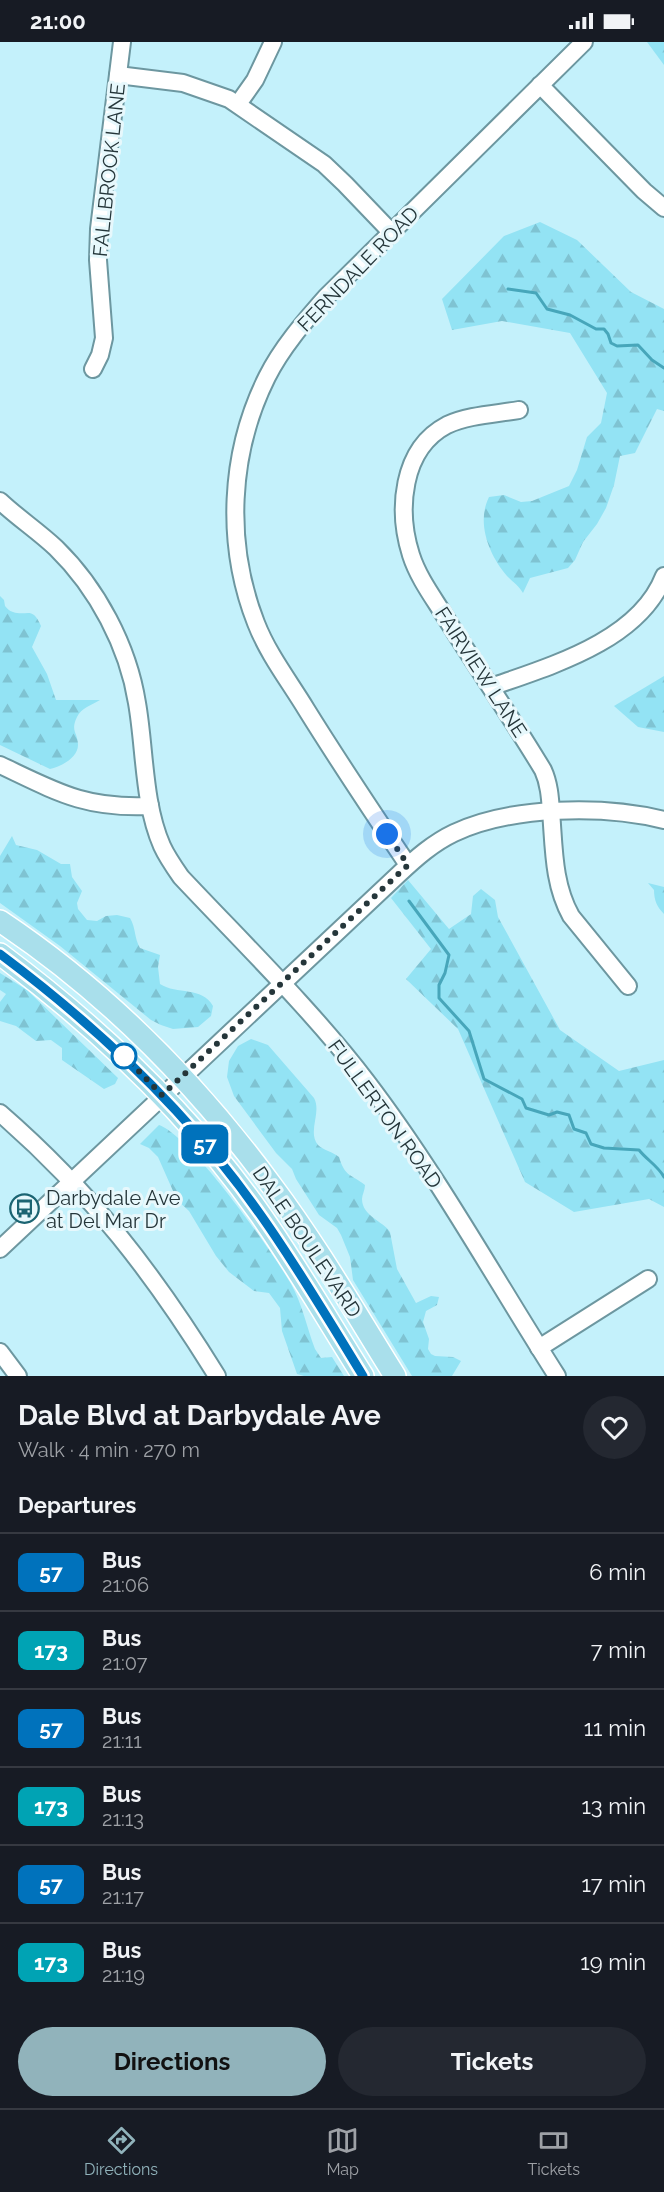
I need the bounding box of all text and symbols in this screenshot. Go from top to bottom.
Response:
text: 21:00 [30,8,86,34]
street label: FALLBROOK LANE [88,82,130,258]
street label: FERNDALE ROAD [292,202,424,336]
street label: FAIRVIEW LANE [430,602,532,742]
your location [372,819,402,849]
street label: FULLERTON ROAD [323,1035,447,1193]
unlabelled marker [111,1043,137,1069]
line badge: 57 [178,1124,232,1164]
text: 57 [193,1132,217,1157]
street label: DALE BOULEVARD [248,1162,366,1322]
place label: Darbydale Ave at Del Mar Dr [46,1186,181,1233]
bus stop icon: Darbydale Ave at Del Mar Dr [9,1193,41,1225]
button: heart [583,1396,646,1459]
text: Dale Blvd at Darbydale Ave [18,1399,381,1432]
text: Walk · 4 min · 270 m [18,1438,200,1462]
text: Departures [18,1492,136,1518]
text: Bus [102,1547,141,1573]
text: 6 min [589,1559,646,1585]
text: 57 [39,1560,63,1585]
text: 21:06 [102,1573,149,1597]
text: Bus [102,1625,141,1651]
text: 7 min [591,1637,646,1663]
text: 173 [34,1638,68,1663]
text: 21:07 [102,1651,148,1675]
text: Bus [102,1703,141,1729]
text: 11 min [584,1715,646,1741]
text: 57 [39,1716,63,1741]
text: 21:11 [102,1729,142,1753]
text: Bus [102,1781,141,1807]
text: 13 min [581,1793,646,1819]
text: 173 [34,1794,68,1819]
text: 21:13 [102,1807,144,1831]
text: Bus [102,1859,141,1885]
text: 17 min [581,1871,646,1897]
text: 57 [39,1872,63,1897]
text: 21:17 [102,1885,144,1909]
text: Bus [102,1937,141,1963]
text: 19 min [580,1949,646,1975]
text: 173 [34,1950,68,1975]
text: 21:19 [102,1963,145,1987]
button: Directions [18,2027,326,2096]
button: Tickets [338,2027,646,2096]
tab: Directions [84,2124,158,2179]
tab: Map [326,2124,359,2179]
tab: Tickets [527,2124,580,2179]

